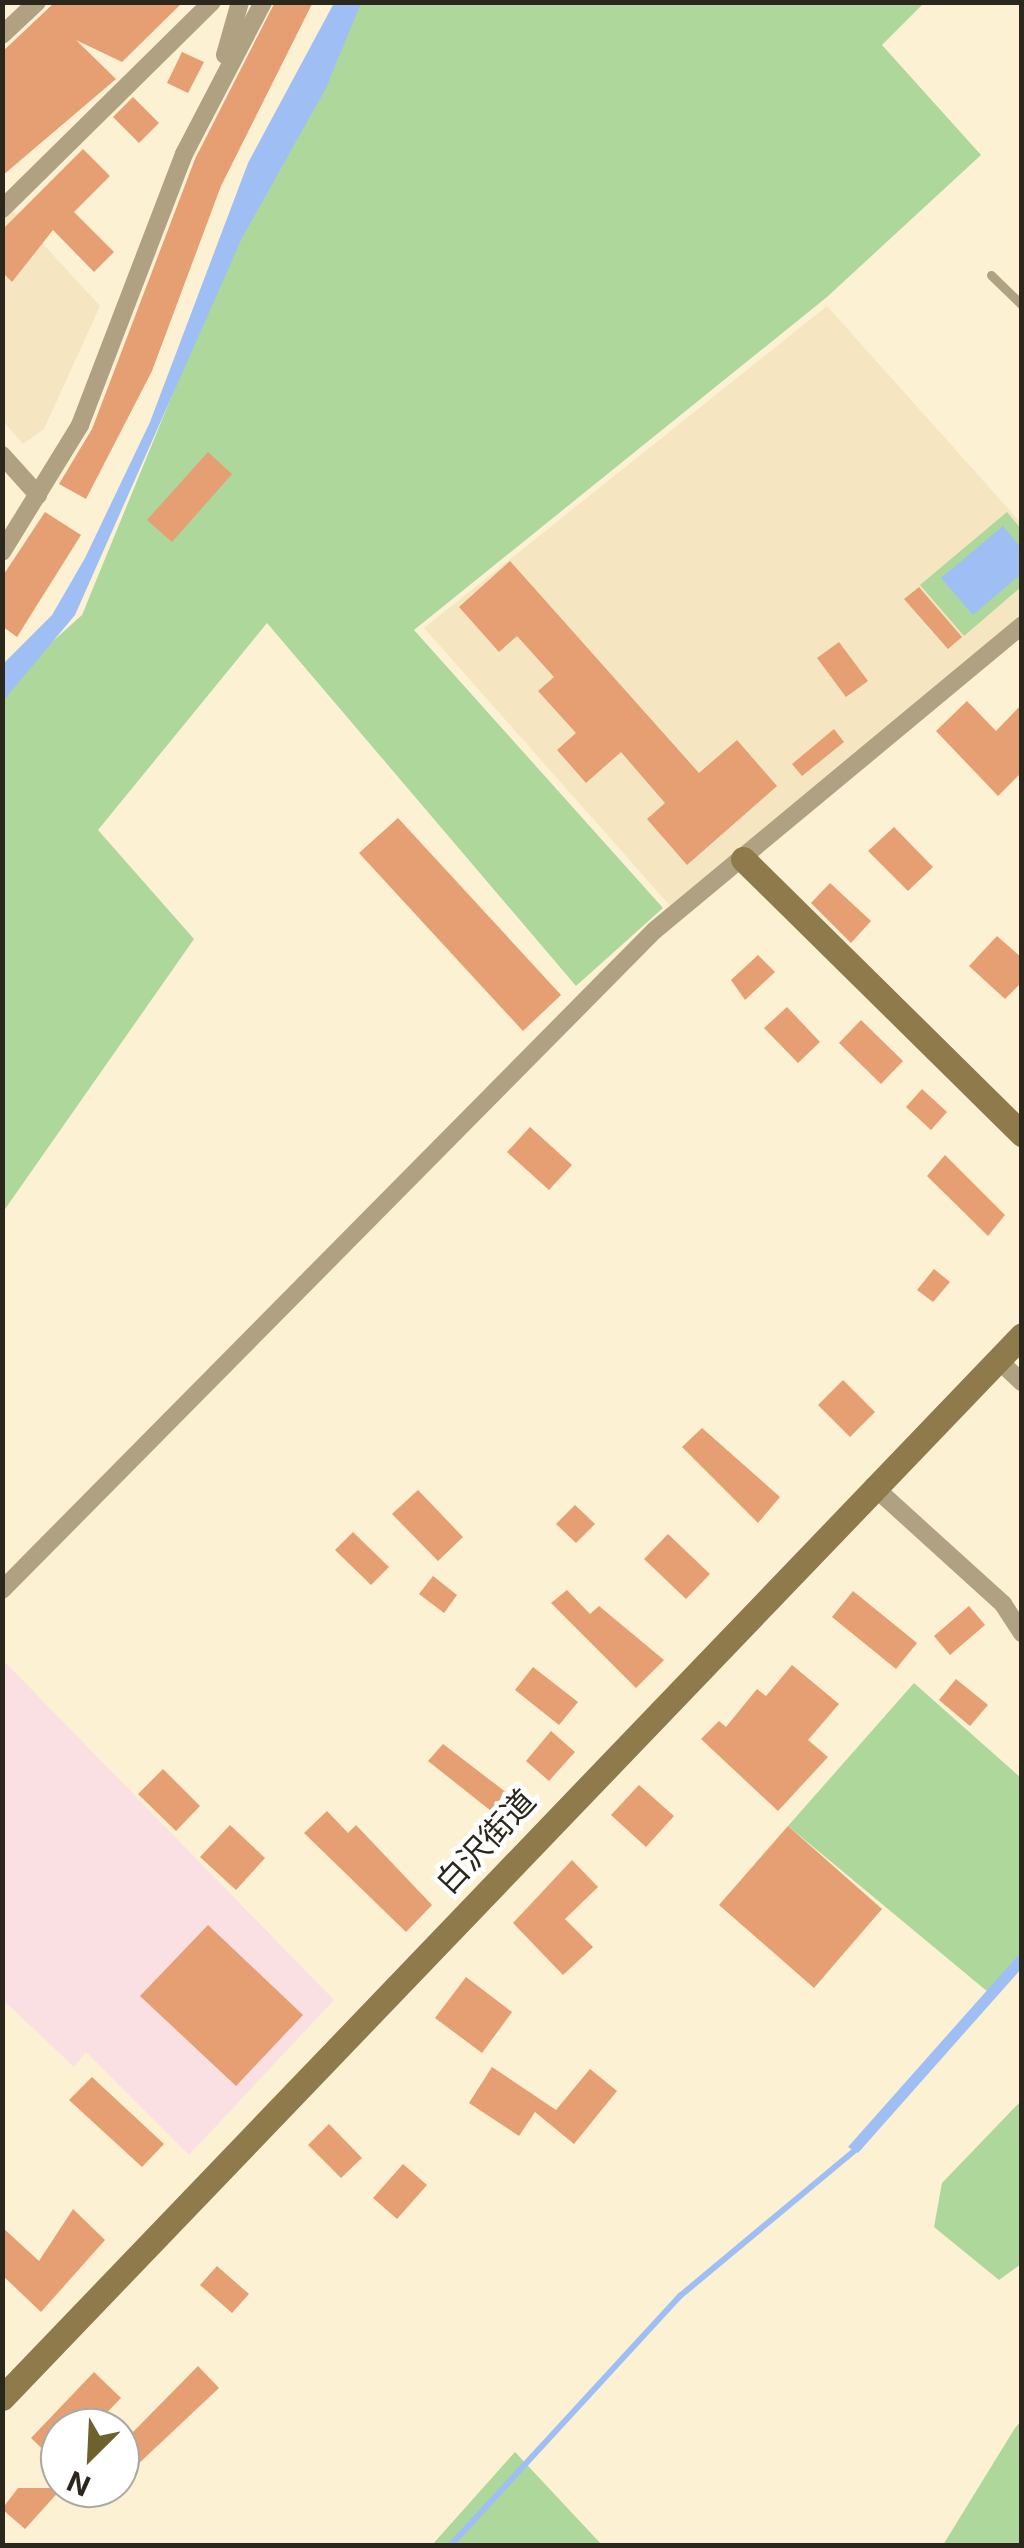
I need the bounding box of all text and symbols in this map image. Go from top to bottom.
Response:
street label: 白沢街道 [428,1782,544,1902]
north arrow [40,2408,140,2508]
text: N [62,2464,95,2503]

